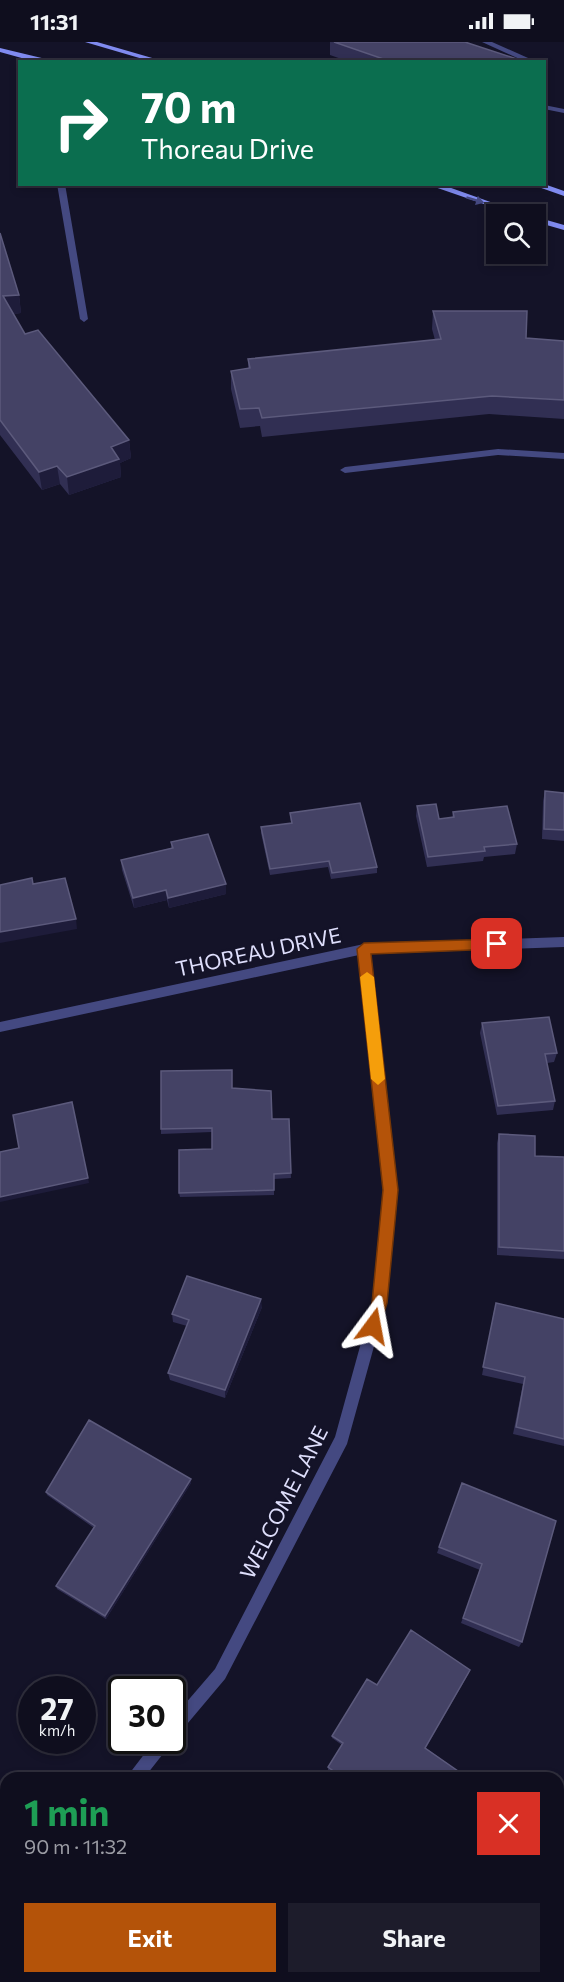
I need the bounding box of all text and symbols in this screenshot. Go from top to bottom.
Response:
text: 11:31 [30,8,79,35]
text: 70 m [141,80,236,132]
icon: right [42,84,120,162]
text: Thoreau Drive [141,132,314,165]
one-way arrow [466,196,484,205]
map controls [486,204,546,264]
button: search [486,204,546,264]
pin [471,918,522,969]
street label: THOREAU DRIVE [173,921,343,981]
icon: arrive [480,927,513,960]
position arrow [341,1294,405,1358]
street label: WELCOME LANE [234,1421,332,1583]
speed limit sign: 30 [108,1676,186,1754]
text: 27 [40,1689,74,1726]
text: km/h [39,1721,75,1739]
text: 1 min [24,1789,109,1833]
button: close [477,1792,540,1855]
text: 90 m · 11:32 [24,1834,127,1858]
button: Exit [24,1903,276,1972]
button: Share [288,1903,540,1972]

